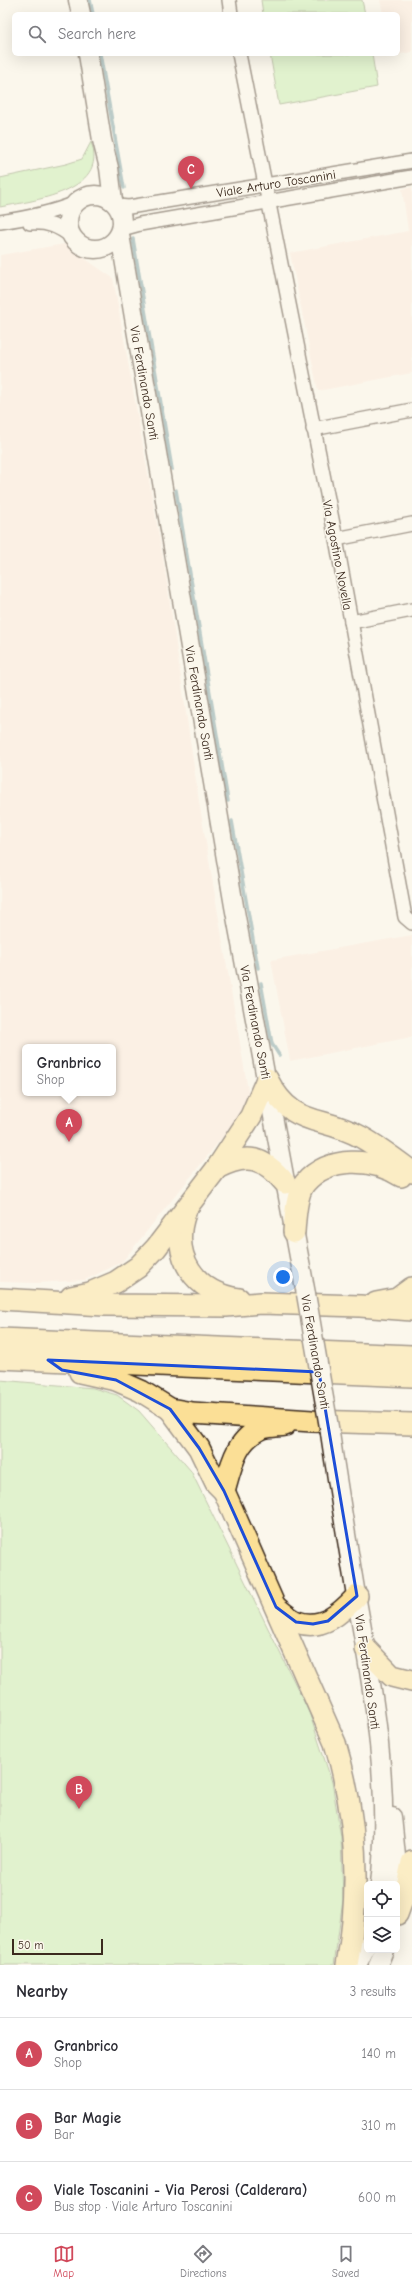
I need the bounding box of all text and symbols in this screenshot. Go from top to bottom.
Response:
search box [12,12,400,56]
icon: search [26,23,48,45]
text: Search here [58,25,136,43]
pin: C [178,156,204,189]
street label: Viale Arturo Toscanini [215,167,337,200]
street label: Via Ferdinando Santi [127,325,162,441]
street label: Via Agostino Novella [319,499,356,612]
street label: Via Ferdinando Santi [182,645,217,761]
street label: Via Ferdinando Santi [237,964,274,1080]
popup [22,1044,116,1096]
text: Granbrico [37,1054,101,1072]
text: Shop [37,1072,65,1087]
pin: A [56,1109,82,1142]
your location [273,1267,293,1287]
street label: Via Ferdinando Santi [298,1294,333,1410]
street label: Via Ferdinando Santi [352,1614,383,1730]
pin: B [66,1776,92,1809]
map controls [364,1881,400,1953]
button: locate [364,1881,400,1917]
button: layers [364,1917,400,1953]
scale bar [12,1937,103,1956]
text: 50 m [18,1939,43,1952]
text: Nearby [16,1982,67,2001]
text: 3 results [350,1984,396,1999]
text: Granbrico [54,2037,118,2055]
text: A [25,2046,33,2061]
text: 140 m [362,2046,396,2061]
text: Shop [54,2055,82,2070]
text: Bar Magie [54,2109,121,2127]
text: B [25,2118,33,2133]
text: 310 m [361,2118,396,2133]
text: Bar [54,2127,74,2142]
text: Viale Toscanini - Via Perosi (Calderara) [54,2181,307,2199]
text: C [25,2190,33,2205]
text: 600 m [358,2190,396,2205]
text: Bus stop · Viale Arturo Toscanini [54,2199,233,2214]
tab: Map [53,2243,75,2280]
tab: Directions [180,2243,227,2280]
tab: Saved [332,2243,359,2280]

